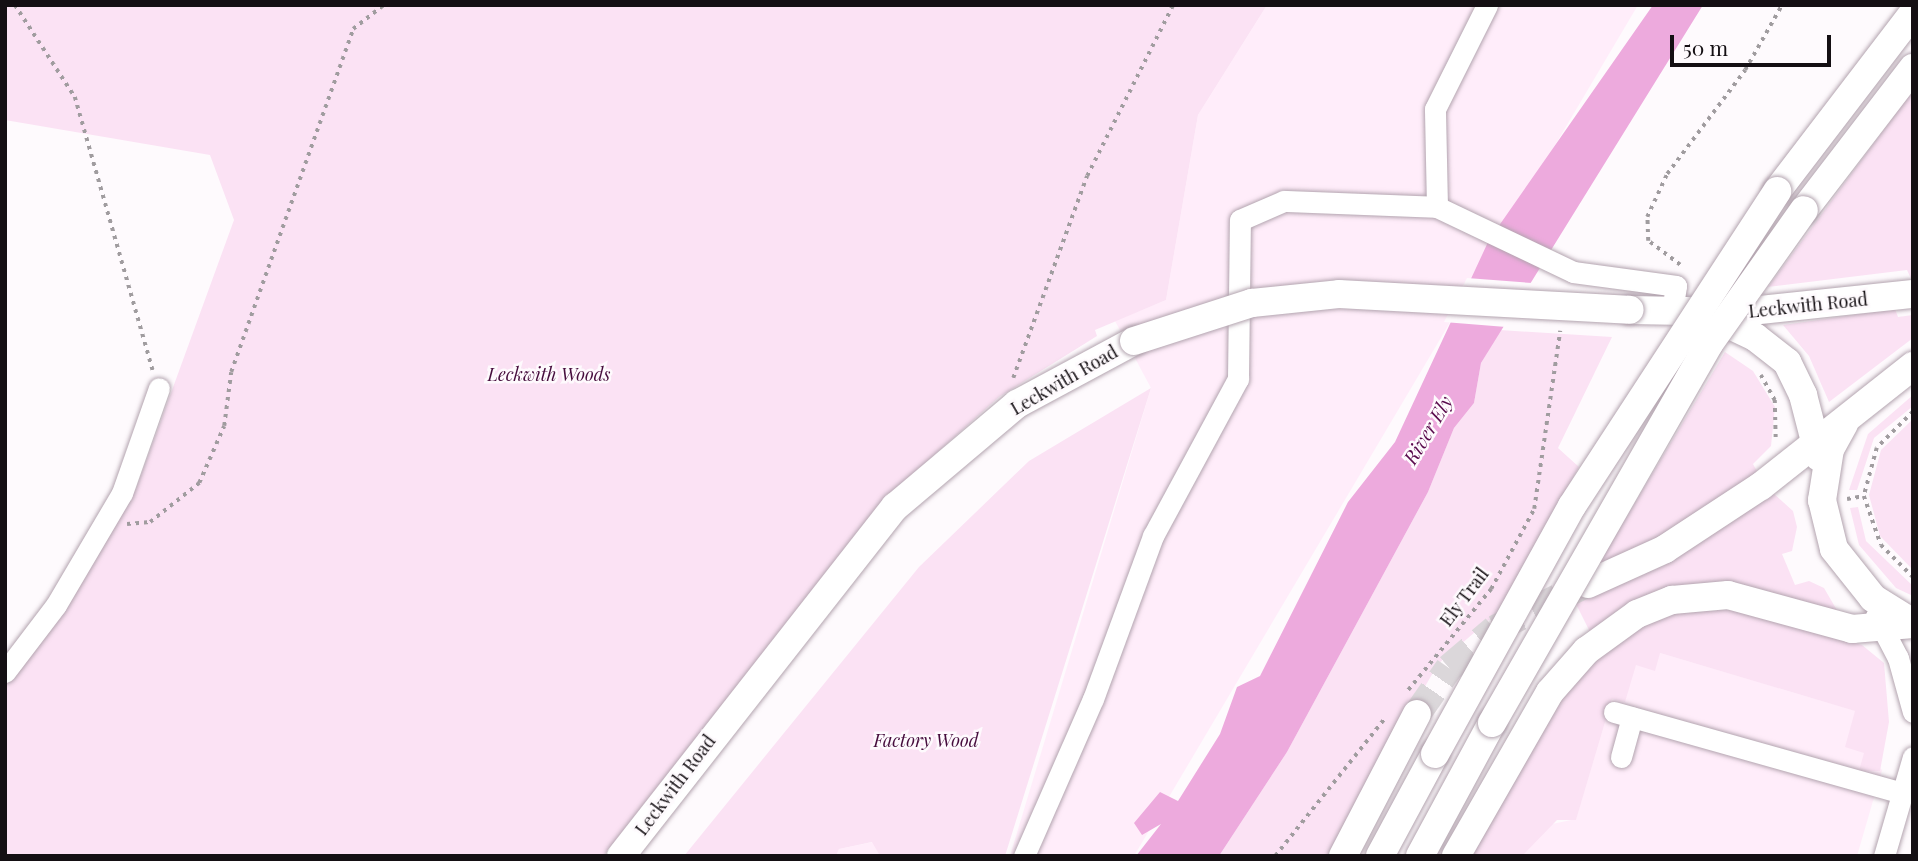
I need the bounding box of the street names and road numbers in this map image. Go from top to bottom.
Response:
street label: Leckwith Road [1747,288,1869,322]
street label: Leckwith Road [1007,341,1121,419]
street label: Ely Trail [1435,563,1493,631]
street label: Leckwith Road [630,731,720,839]

